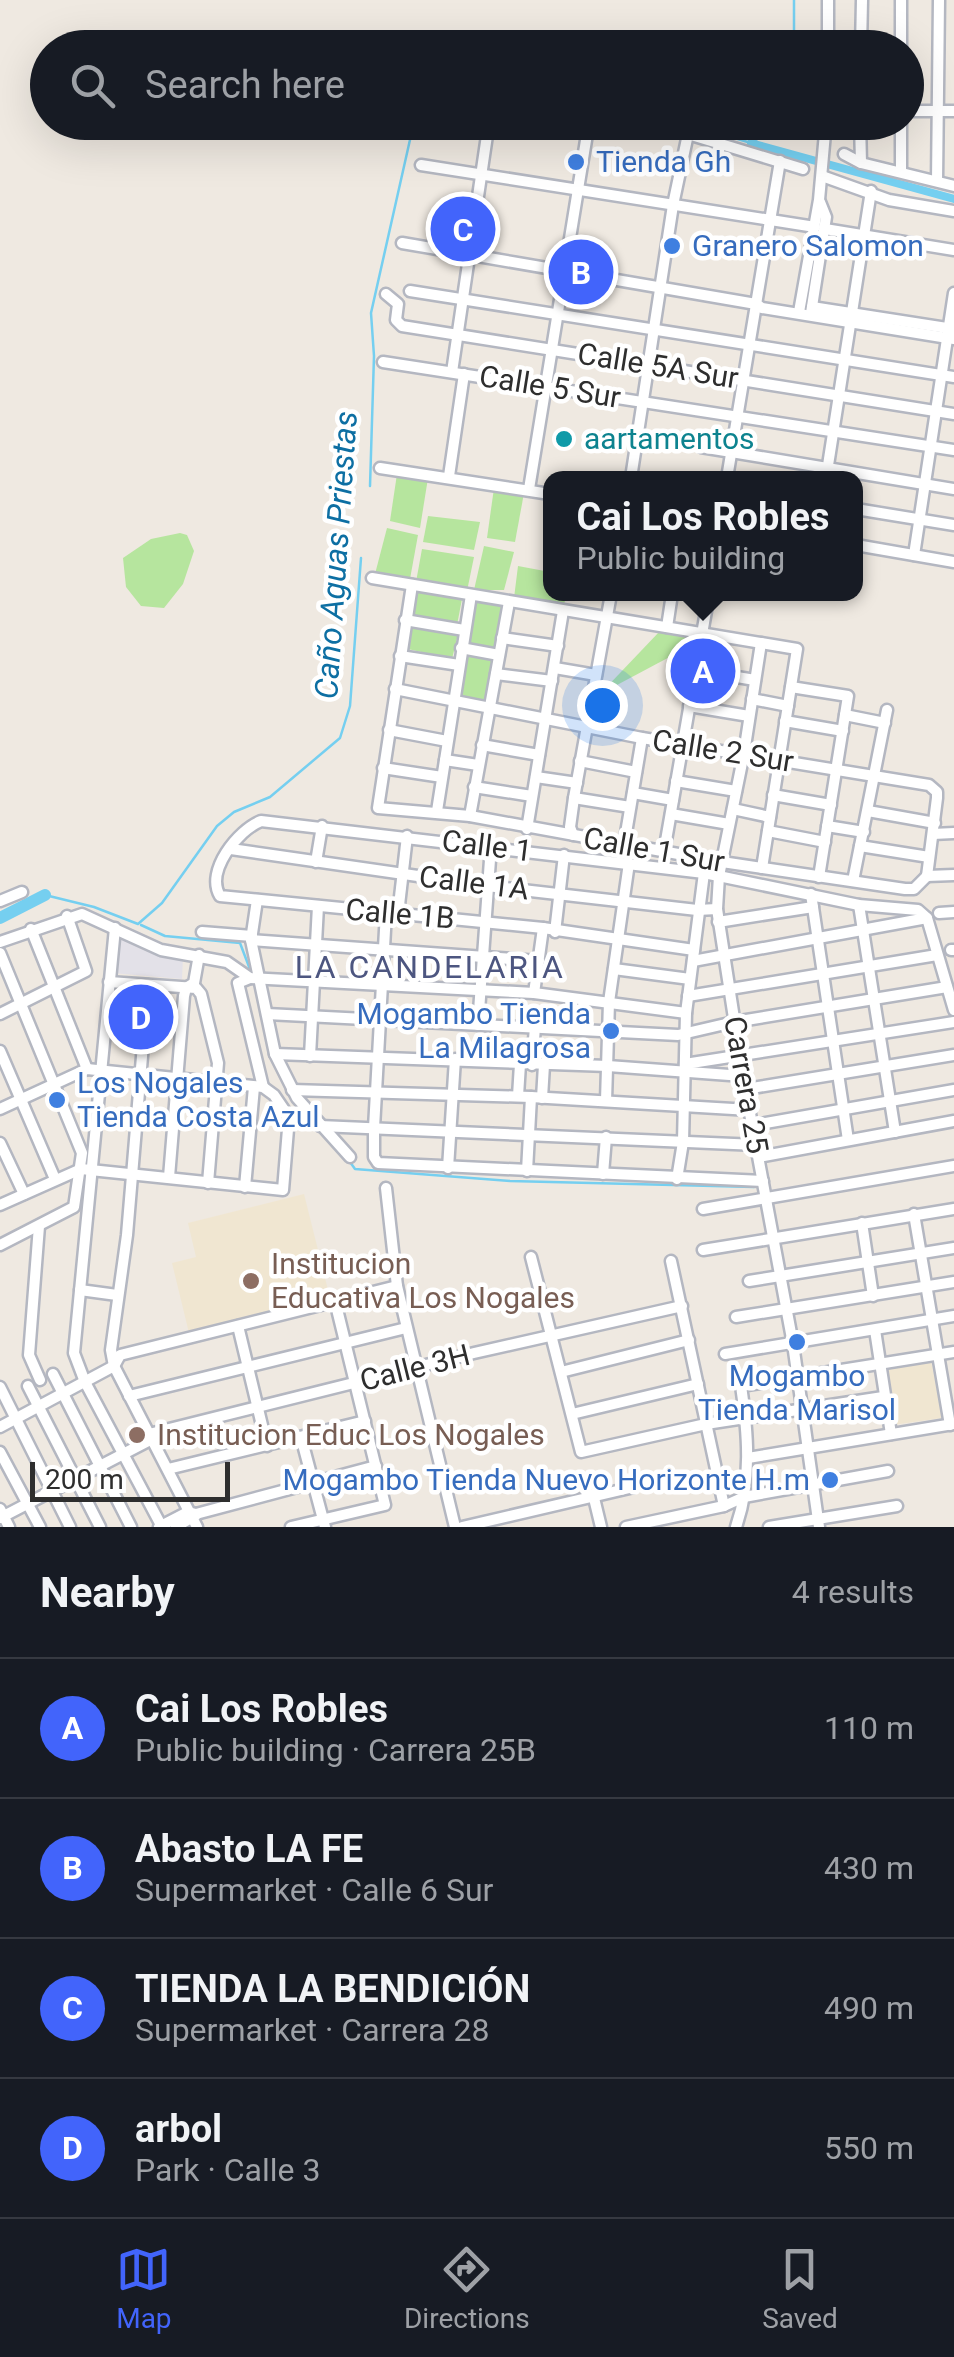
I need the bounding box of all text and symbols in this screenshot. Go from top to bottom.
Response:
search box [30,30,924,140]
icon: search [65,58,120,113]
text: Search here [145,63,345,107]
place label: Tienda Gh [596,144,731,179]
marker: Tienda Gh [565,151,587,173]
pin: C [430,192,496,266]
place label: Granero Salomon [692,228,924,263]
pin: B [548,234,614,310]
marker: Granero Salomon [661,235,683,257]
street label: Calle 5A Sur [575,336,741,395]
street label: Calle 5 Sur [477,358,623,415]
water label: Caño Aguas Priestas [307,410,365,700]
place label: aartamentos [584,421,755,456]
marker: aartamentos [553,428,575,450]
popup [543,471,863,601]
text: Cai Los Robles [577,495,829,539]
text: Public building [577,539,785,577]
pin: A [670,634,736,708]
your location [577,680,628,731]
street label: Calle 2 Sur [650,722,796,779]
street label: Calle 1 Sur [581,820,727,879]
street label: Calle 1 [440,823,534,868]
street label: Calle 1A [417,858,531,907]
street label: Calle 1B [344,891,456,936]
district label: LA CANDELARIA [295,948,565,986]
pin: D [108,980,174,1054]
place label: Mogambo Tienda La Milagrosa [357,996,591,1065]
street label: Carrera 25 [717,1013,776,1156]
marker: Mogambo Tienda La Milagrosa [600,1020,622,1042]
place label: Los Nogales Tienda Costa Azul [77,1065,320,1134]
marker: Los Nogales Tienda Costa Azul [46,1089,68,1111]
place label: Institucion Educativa Los Nogales [271,1246,575,1315]
marker: Institucion Educativa Los Nogales [240,1270,262,1292]
marker: Mogambo Tienda Marisol [786,1331,808,1353]
street label: Calle 3H [356,1337,473,1398]
place label: Mogambo Tienda Marisol [698,1358,896,1427]
place label: Institucion Educ Los Nogales [157,1417,545,1452]
marker: Institucion Educ Los Nogales [126,1424,148,1446]
scale bar [30,1457,230,1502]
place label: Mogambo Tienda Nuevo Horizonte H.m [282,1462,810,1497]
text: 200 m [45,1463,124,1496]
marker: Mogambo Tienda Nuevo Horizonte H.m [819,1469,841,1491]
text: Nearby [40,1568,175,1617]
text: 4 results [792,1573,914,1611]
text: Cai Los Robles [135,1687,388,1731]
text: A [62,1709,83,1747]
text: 110 m [824,1709,914,1747]
text: Public building · Carrera 25B [135,1731,536,1769]
text: Abasto LA FE [135,1827,363,1871]
text: B [62,1849,83,1887]
text: 430 m [824,1849,914,1887]
text: Supermarket · Calle 6 Sur [135,1871,493,1909]
text: TIENDA LA BENDICIÓN [135,1967,530,2011]
text: C [62,1989,83,2027]
text: 490 m [824,1989,914,2027]
text: Supermarket · Carrera 28 [135,2011,489,2049]
text: arbol [135,2107,222,2151]
text: D [62,2129,83,2167]
text: 550 m [824,2129,914,2167]
text: Park · Calle 3 [135,2151,320,2189]
tab: Map [116,2242,172,2335]
tab: Directions [404,2242,530,2335]
tab: Saved [762,2242,838,2335]

